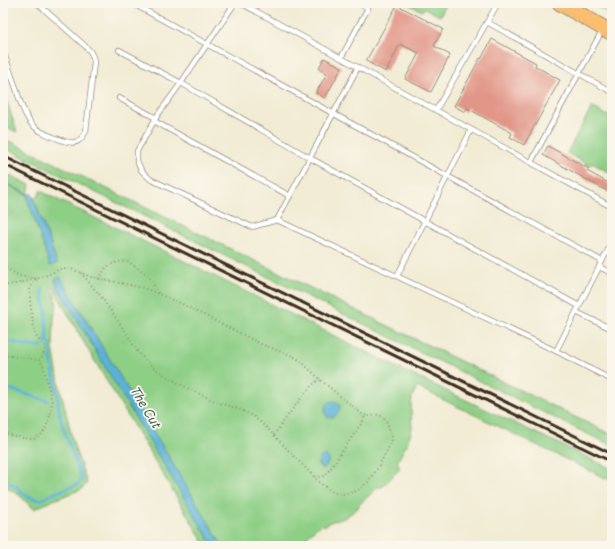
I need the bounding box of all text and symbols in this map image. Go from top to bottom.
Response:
water label: The Cut [126,382,167,433]

